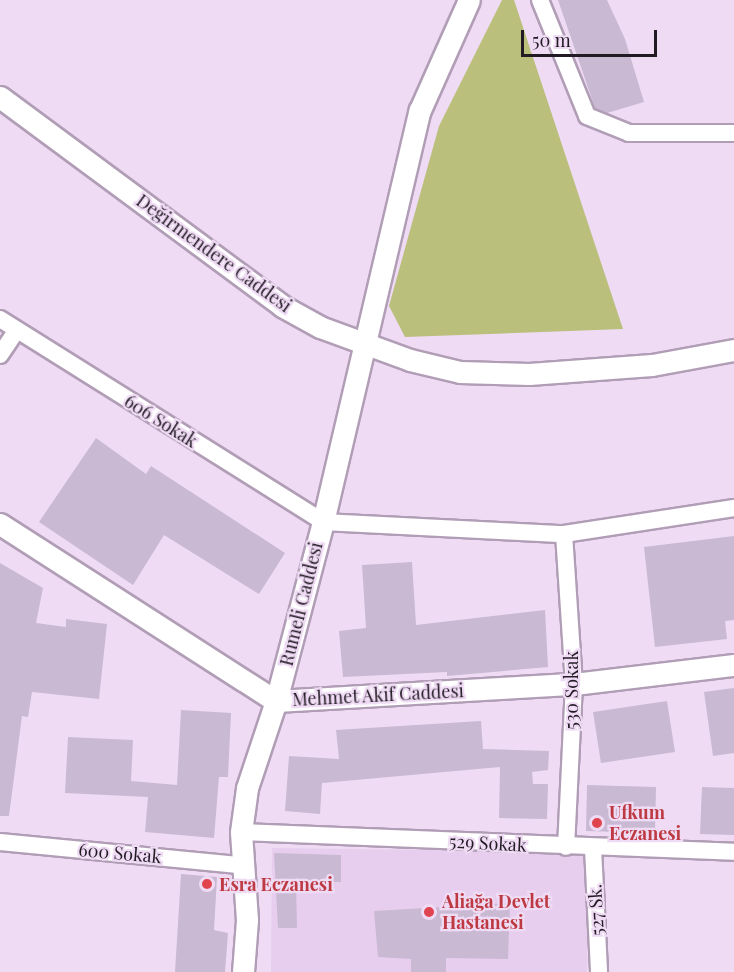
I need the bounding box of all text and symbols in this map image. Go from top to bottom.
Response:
scale bar [524,18,660,56]
text: 50 m [532,28,571,52]
street label: Değirmendere Caddesi [132,190,296,316]
street label: 606 Sokak [121,390,201,452]
street label: Rumeli Caddesi [275,540,327,668]
street label: 530 Sokak [560,651,582,729]
street label: Mehmet Akif Caddesi [291,680,465,710]
place label: Ufkum Eczanesi [609,802,681,844]
marker: Ufkum Eczanesi [590,816,604,830]
street label: 529 Sokak [449,830,527,856]
street label: 600 Sokak [78,839,162,867]
place label: Esra Eczanesi [219,873,333,895]
marker: Esra Eczanesi [200,877,214,891]
street label: 527 Sk. [584,883,608,937]
place label: Aliağa Devlet Hastanesi [442,891,550,934]
marker: Aliağa Devlet Hastanesi [420,903,438,921]

